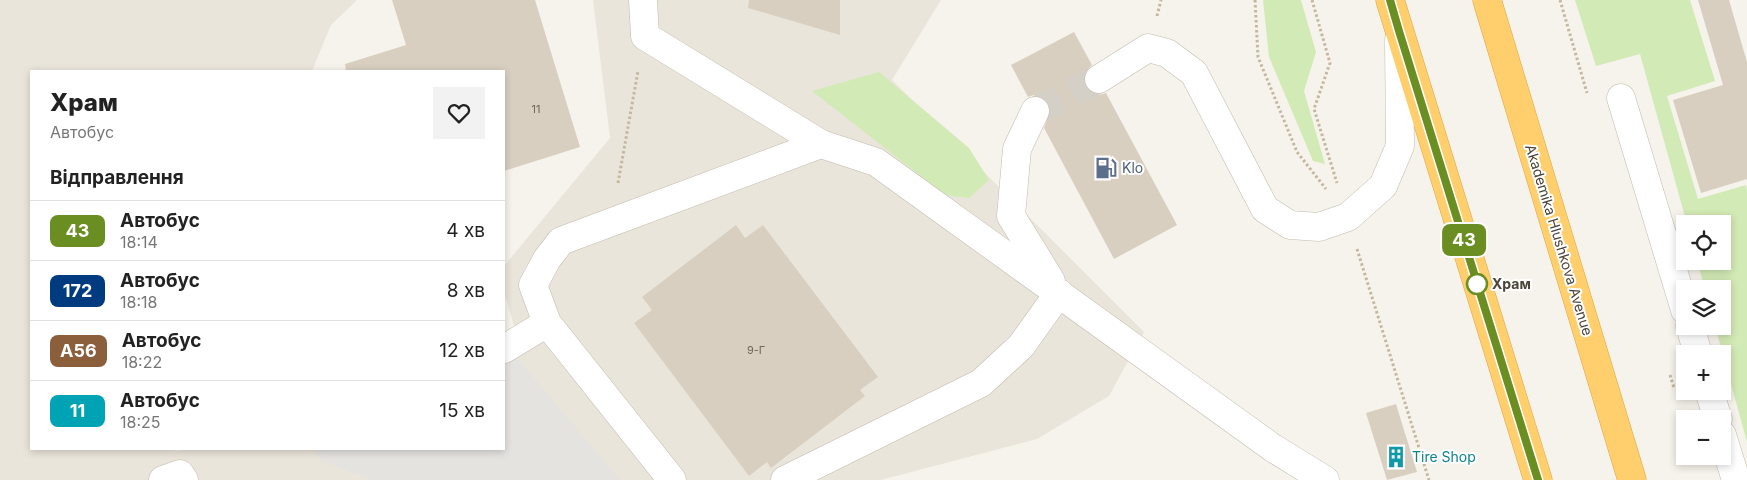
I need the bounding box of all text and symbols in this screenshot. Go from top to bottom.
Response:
button: heart [433,87,485,139]
text: Храм [50,88,118,117]
house number: 11 [532,102,540,116]
text: Автобус [50,122,114,142]
street label: Akademika Hlushkova Avenue [1522,142,1597,338]
fuel station icon: Klo [1093,155,1119,181]
place label: Klo [1122,159,1143,176]
text: Відправлення [50,166,184,189]
text: Автобус [120,209,200,232]
map controls [1676,215,1731,465]
button: locate [1676,215,1731,270]
text: 4 хв [446,219,485,242]
text: 43 [66,220,89,241]
line badge: 43 [1442,224,1486,256]
text: 43 [1452,229,1476,250]
text: 18:14 [120,232,158,252]
text: Автобус [120,269,200,292]
marker: Храм [1466,273,1488,295]
place label: Храм [1492,275,1531,292]
text: 8 хв [447,279,485,302]
text: 172 [63,280,92,301]
button: layers [1676,280,1731,335]
text: 18:18 [120,292,157,312]
text: Автобус [122,329,202,352]
text: 12 хв [439,339,485,362]
text: A56 [60,340,97,361]
house number: 9-Г [747,343,765,357]
button: + [1676,345,1731,400]
text: 18:22 [122,352,162,372]
text: Автобус [120,389,200,412]
text: 15 хв [439,399,485,422]
text: 11 [70,400,85,421]
button: − [1676,410,1731,465]
text: 18:25 [120,412,161,432]
building icon: Tire Shop [1383,444,1409,470]
place label: Tire Shop [1412,448,1476,465]

